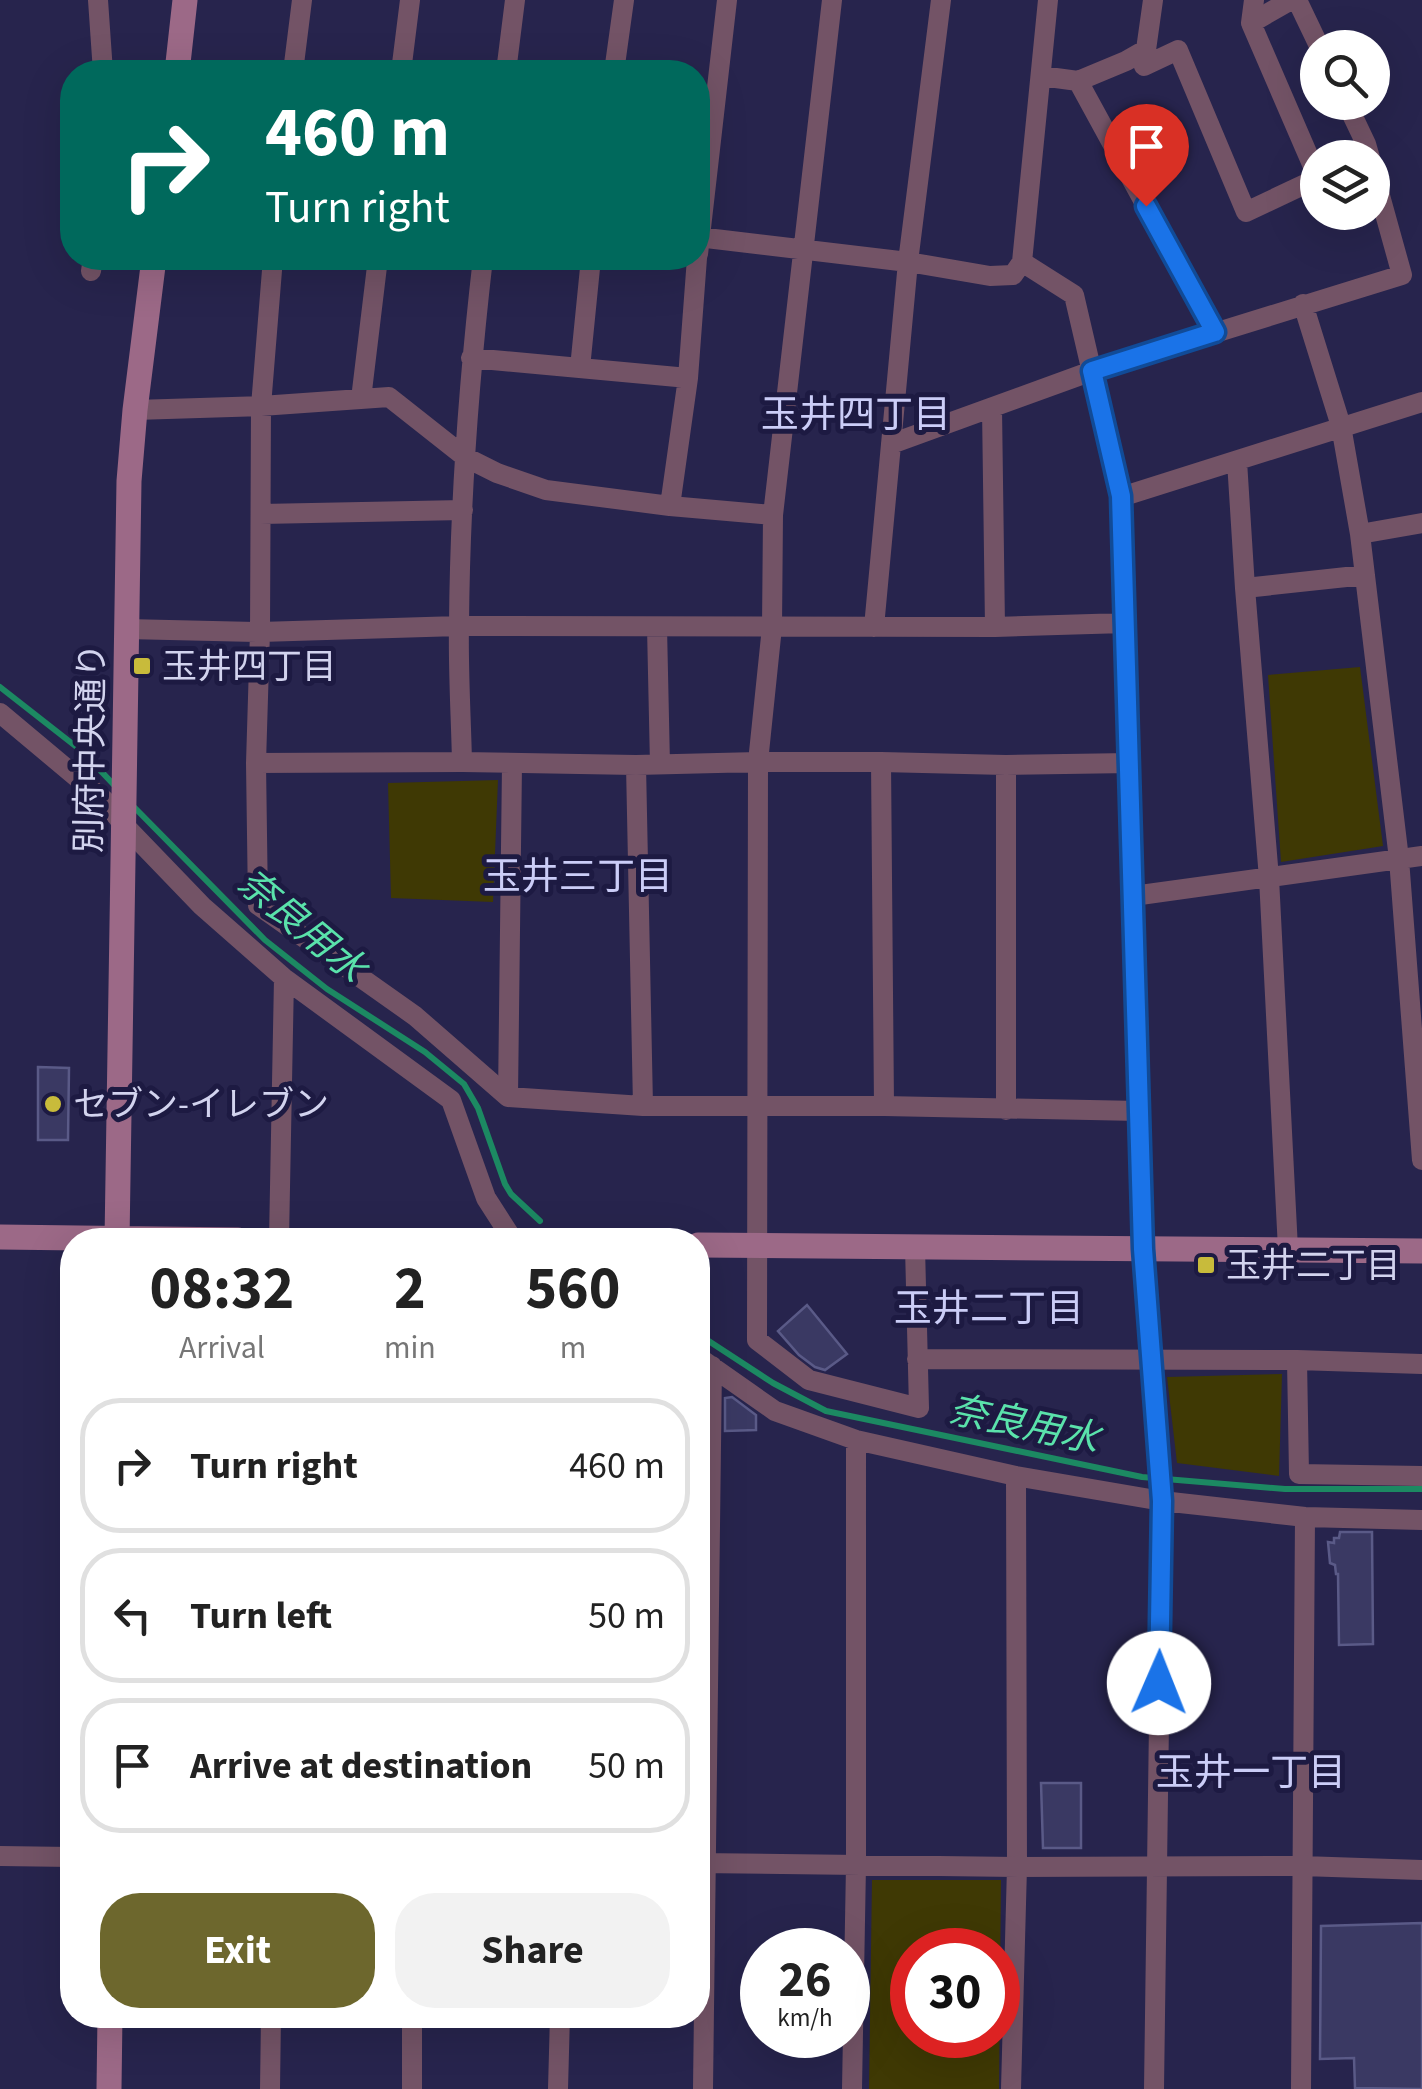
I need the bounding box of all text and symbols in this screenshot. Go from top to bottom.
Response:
map controls [1300,30,1390,230]
button: search [1300,30,1390,120]
text: 460 m [265,83,450,183]
icon: right [100,100,230,230]
pin [1104,104,1189,207]
icon: arrive [1119,119,1174,174]
button: layers [1300,140,1390,230]
text: Turn right [265,176,450,240]
district label: 玉井四丁目 [761,388,951,442]
place label: 玉井四丁目 [162,642,337,692]
street label: 別府中央通り [64,643,118,853]
marker: 玉井四丁目 [131,655,153,677]
district label: 玉井三丁目 [483,850,673,904]
water label: 奈良用水 [226,856,380,998]
place label: セブン-イレブン [73,1080,329,1130]
marker: セブン-イレブン [42,1093,64,1115]
place label: 玉井二丁目 [1226,1241,1401,1291]
text: 08:32 [150,1247,294,1332]
text: 2 [394,1247,426,1332]
text: 560 [525,1247,620,1332]
marker: 玉井二丁目 [1195,1254,1217,1276]
district label: 玉井二丁目 [894,1282,1084,1336]
text: Arrival [179,1325,265,1371]
text: min [384,1325,436,1371]
text: m [560,1325,586,1371]
water label: 奈良用水 [944,1383,1108,1468]
icon: right [105,1438,160,1493]
text: Turn right [190,1439,358,1493]
text: 460 m [569,1439,665,1493]
icon: left [105,1588,160,1643]
text: Turn left [190,1589,332,1643]
text: 50 m [588,1589,665,1643]
position arrow [1107,1631,1211,1735]
icon: arrive [105,1738,160,1793]
text: Arrive at destination [190,1739,532,1793]
text: 50 m [588,1739,665,1793]
district label: 玉井一丁目 [1156,1746,1346,1800]
button: Exit [100,1893,375,2008]
button: Share [395,1893,670,2008]
speed limit sign: 30 [890,1928,1020,2058]
text: 26 [779,1945,831,2016]
text: km/h [777,2000,833,2036]

